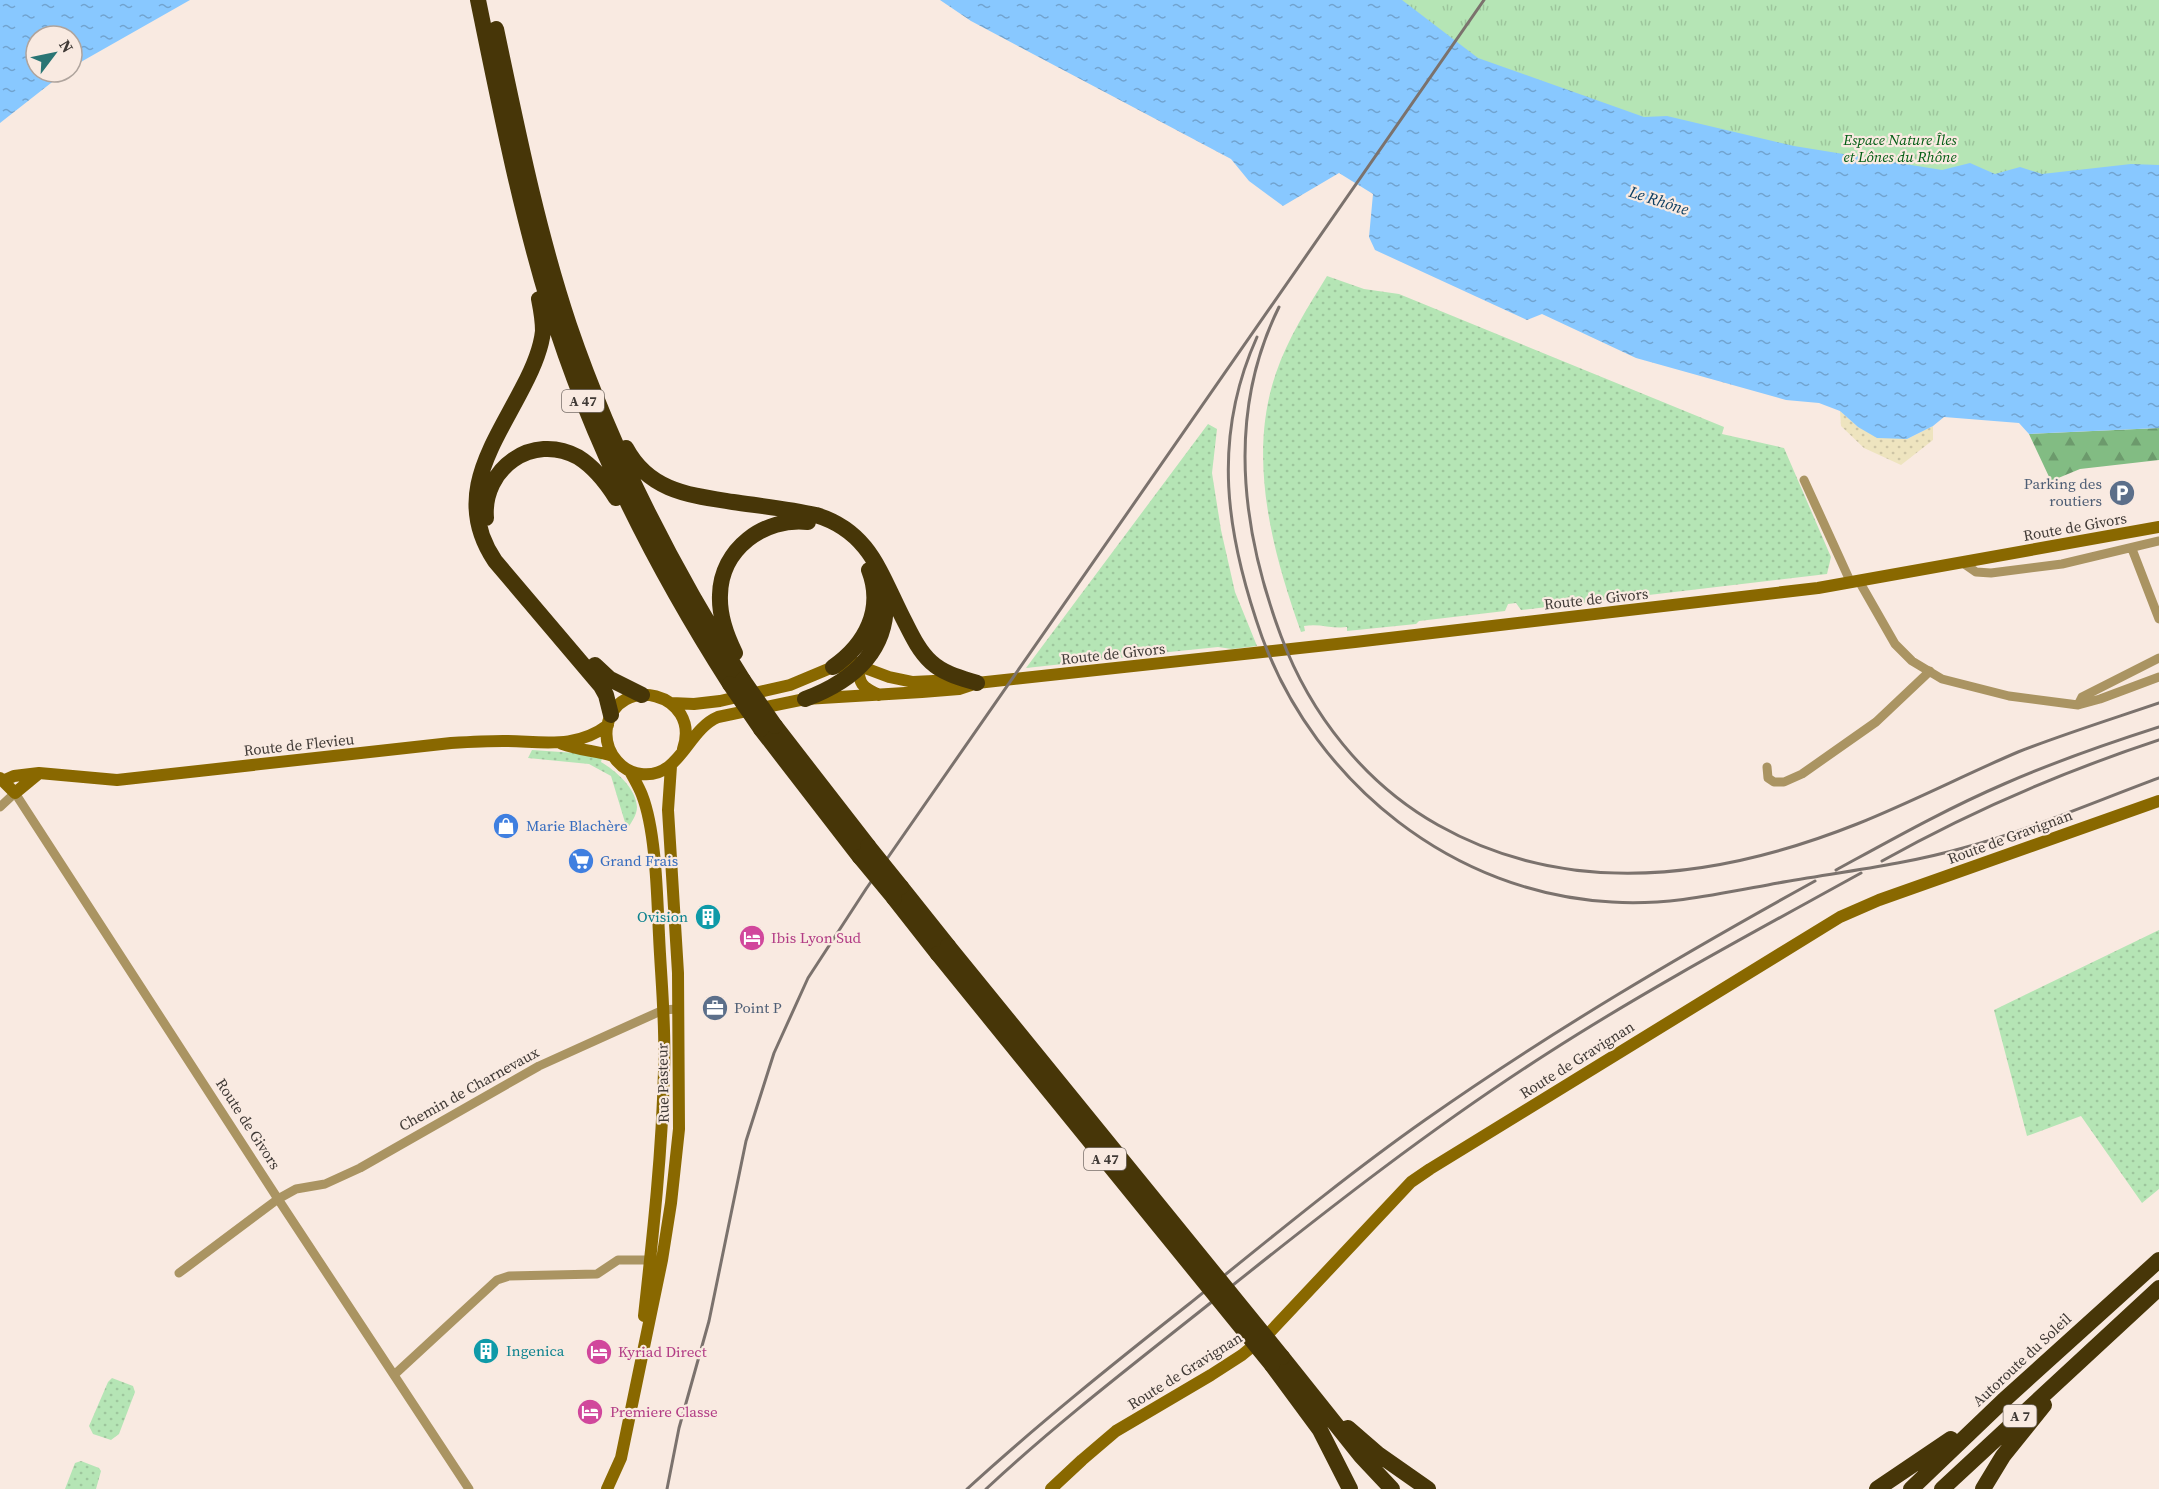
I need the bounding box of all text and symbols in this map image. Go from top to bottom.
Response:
north arrow [24,24,84,84]
text: N [54,35,79,57]
park label: Espace Nature Îles et Lônes du Rhône [1842,129,1957,167]
water label: Le Rhône [1625,180,1692,220]
road number: A 47 [562,390,604,412]
place label: Parking des routiers [2024,473,2102,511]
parking icon: Parking des routiers [2107,478,2137,508]
street label: Route de Givors [2021,507,2128,546]
street label: Route de Givors [1543,583,1649,614]
street label: Route de Givors [1060,638,1166,669]
street label: Route de Flevieu [243,728,356,761]
street label: Route de Gravignan [1944,804,2075,869]
shop icon: Marie Blachère [491,811,521,841]
place label: Marie Blachère [526,815,628,836]
supermarket icon: Grand Frais [566,846,596,876]
place label: Grand Frais [600,850,678,871]
building icon: Ovision [693,902,723,932]
place label: Ovision [637,906,688,927]
hotel icon: Ibis Lyon Sud [737,923,767,953]
place label: Ibis Lyon Sud [771,927,861,948]
office icon: Point P [700,993,730,1023]
place label: Point P [734,997,782,1018]
street label: Route de Gravignan [1515,1016,1638,1103]
street label: Chemin de Charnevaux [395,1041,543,1136]
street label: Rue Pasteur [651,1042,674,1123]
street label: Route de Givors [211,1074,286,1173]
road number: A 47 [1084,1148,1126,1170]
street label: Autoroute du Soleil [1968,1308,2076,1411]
street label: Route de Gravignan [1123,1327,1246,1414]
building icon: Ingenica [471,1336,501,1366]
hotel icon: Kyriad Direct [584,1337,614,1367]
place label: Ingenica [506,1340,565,1361]
place label: Kyriad Direct [618,1341,707,1362]
hotel icon: Premiere Classe [575,1397,605,1427]
place label: Premiere Classe [610,1401,718,1422]
road number: A 7 [2004,1405,2036,1427]

